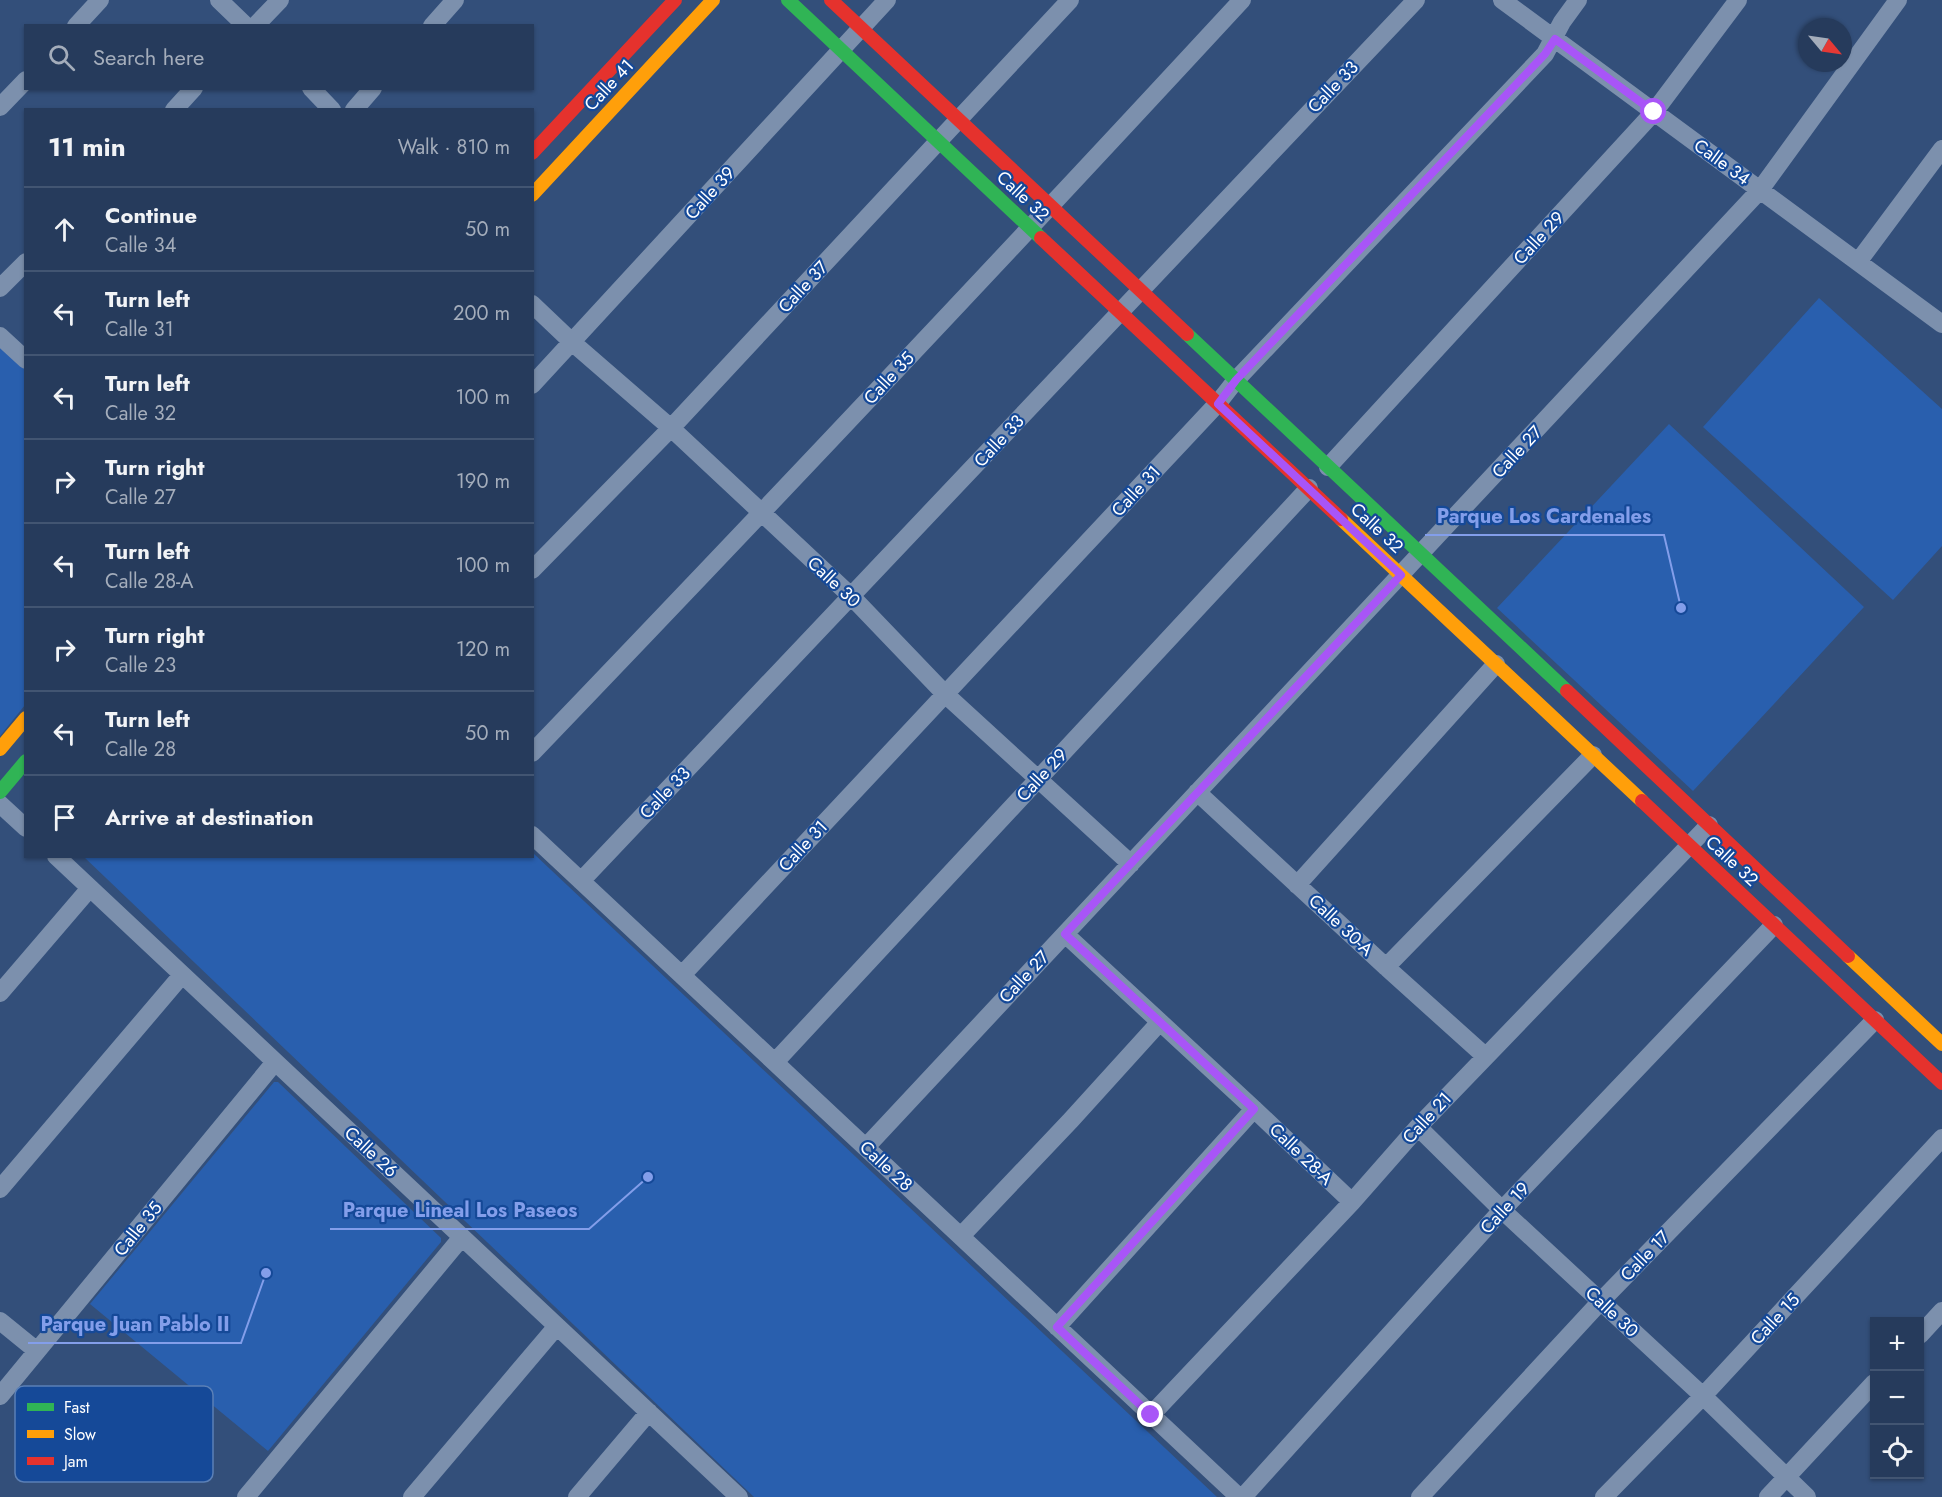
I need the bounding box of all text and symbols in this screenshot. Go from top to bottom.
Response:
north arrow [1798,18,1852,72]
search box [24,24,534,90]
icon: search [45,41,78,74]
text: Search here [93,41,204,73]
street label: Calle 41 [578,53,640,117]
street label: Calle 33 [1302,55,1365,119]
route start [1640,98,1666,124]
text: 11 min [48,128,126,166]
text: Walk · 810 m [398,133,510,162]
street label: Calle 34 [1688,133,1756,191]
street label: Calle 39 [679,160,741,226]
street label: Calle 32 [991,165,1055,227]
text: Continue [105,199,197,231]
street label: Calle 29 [1507,206,1571,270]
icon: ahead [48,213,81,246]
text: 50 m [465,215,510,244]
text: Calle 34 [105,231,176,260]
street label: Calle 37 [772,255,834,319]
text: Turn left [105,283,190,315]
icon: left [48,297,81,330]
text: 200 m [453,299,510,328]
text: Calle 31 [105,315,174,344]
street label: Calle 35 [858,346,920,410]
text: Turn left [105,367,190,399]
icon: left [48,381,81,414]
text: 100 m [455,383,510,412]
text: Calle 32 [105,399,176,428]
street label: Calle 33 [968,409,1030,473]
street label: Calle 27 [1486,419,1549,484]
text: Turn right [105,451,205,483]
street label: Calle 31 [1105,460,1167,522]
icon: right [48,465,81,498]
text: 190 m [456,467,510,496]
text: Calle 27 [105,483,176,512]
street label: Calle 32 [1345,497,1409,559]
callout: Parque Los Cardenales [1425,497,1664,535]
text: Parque Los Cardenales [1437,502,1651,531]
text: Turn left [105,535,190,567]
icon: left [48,549,81,582]
street label: Calle 30 [802,550,867,614]
text: 100 m [455,551,510,580]
text: Calle 28-A [105,567,194,596]
text: Turn right [105,619,205,651]
icon: right [48,633,81,666]
text: 120 m [456,635,510,664]
text: Calle 23 [105,651,176,680]
text: Turn left [105,703,190,735]
icon: left [48,717,81,750]
text: 50 m [465,719,510,748]
text: Calle 28 [105,735,176,764]
street label: Calle 29 [1010,743,1074,807]
street label: Calle 33 [634,761,697,825]
icon: arrive [48,801,81,834]
text: Arrive at destination [105,801,314,833]
street label: Calle 31 [772,815,834,877]
street label: Calle 32 [1700,830,1764,892]
street label: Calle 30-A [1303,888,1379,962]
street label: Calle 27 [993,944,1056,1009]
street label: Calle 21 [1396,1086,1458,1150]
street label: Calle 28-A [1263,1117,1339,1191]
street label: Calle 26 [339,1120,403,1184]
street label: Calle 28 [854,1135,918,1197]
street label: Calle 19 [1474,1176,1536,1240]
callout: Parque Lineal Los Paseos [330,1191,589,1229]
street label: Calle 35 [108,1196,168,1262]
text: Parque Lineal Los Paseos [343,1196,577,1225]
street label: Calle 17 [1614,1224,1676,1287]
street label: Calle 30 [1580,1280,1645,1344]
street label: Calle 15 [1744,1287,1806,1351]
callout: Parque Juan Pablo II [28,1305,241,1343]
text: Parque Juan Pablo II [40,1310,230,1339]
map controls [1870,1317,1924,1479]
button: + [1870,1317,1924,1371]
button: − [1870,1371,1924,1425]
legend [15,1386,213,1482]
text: Fast [64,1396,90,1419]
route end [1137,1401,1163,1427]
text: Slow [64,1423,96,1446]
button: locate [1870,1425,1924,1479]
text: Jam [62,1450,88,1473]

